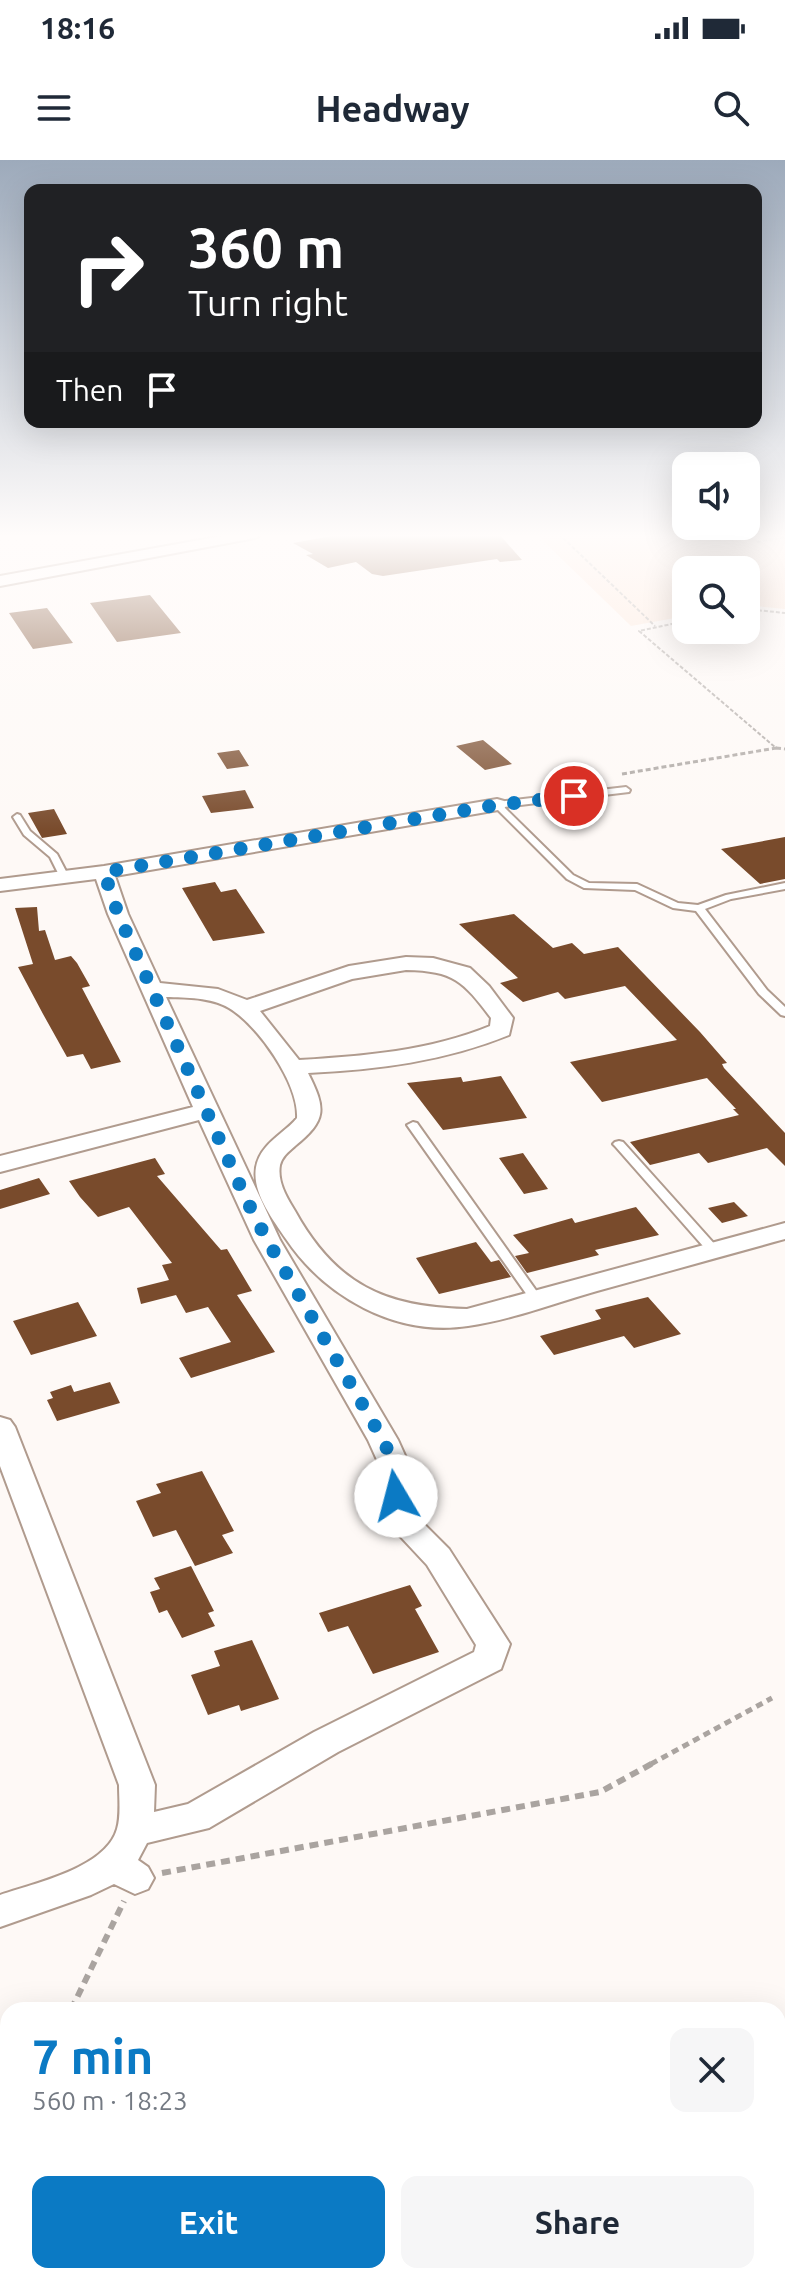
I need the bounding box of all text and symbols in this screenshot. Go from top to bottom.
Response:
text: 18:16 [40,11,115,45]
icon: menu [32,86,76,130]
icon: search [709,86,753,130]
text: Headway [315,88,470,129]
icon: right [56,216,160,320]
text: 360 m [188,216,344,279]
text: Turn right [188,282,348,323]
icon: arrive [140,368,184,412]
text: Then [56,373,124,407]
map controls [672,452,760,644]
button: sound [672,452,760,540]
button: search [672,556,760,644]
pin [540,762,608,830]
icon: arrive [552,774,596,818]
position arrow [354,1454,438,1538]
button: close [670,2028,754,2112]
text: 7 min [32,2029,153,2083]
text: 560 m · 18:23 [32,2086,188,2115]
button: Exit [32,2176,385,2268]
button: Share [401,2176,754,2268]

